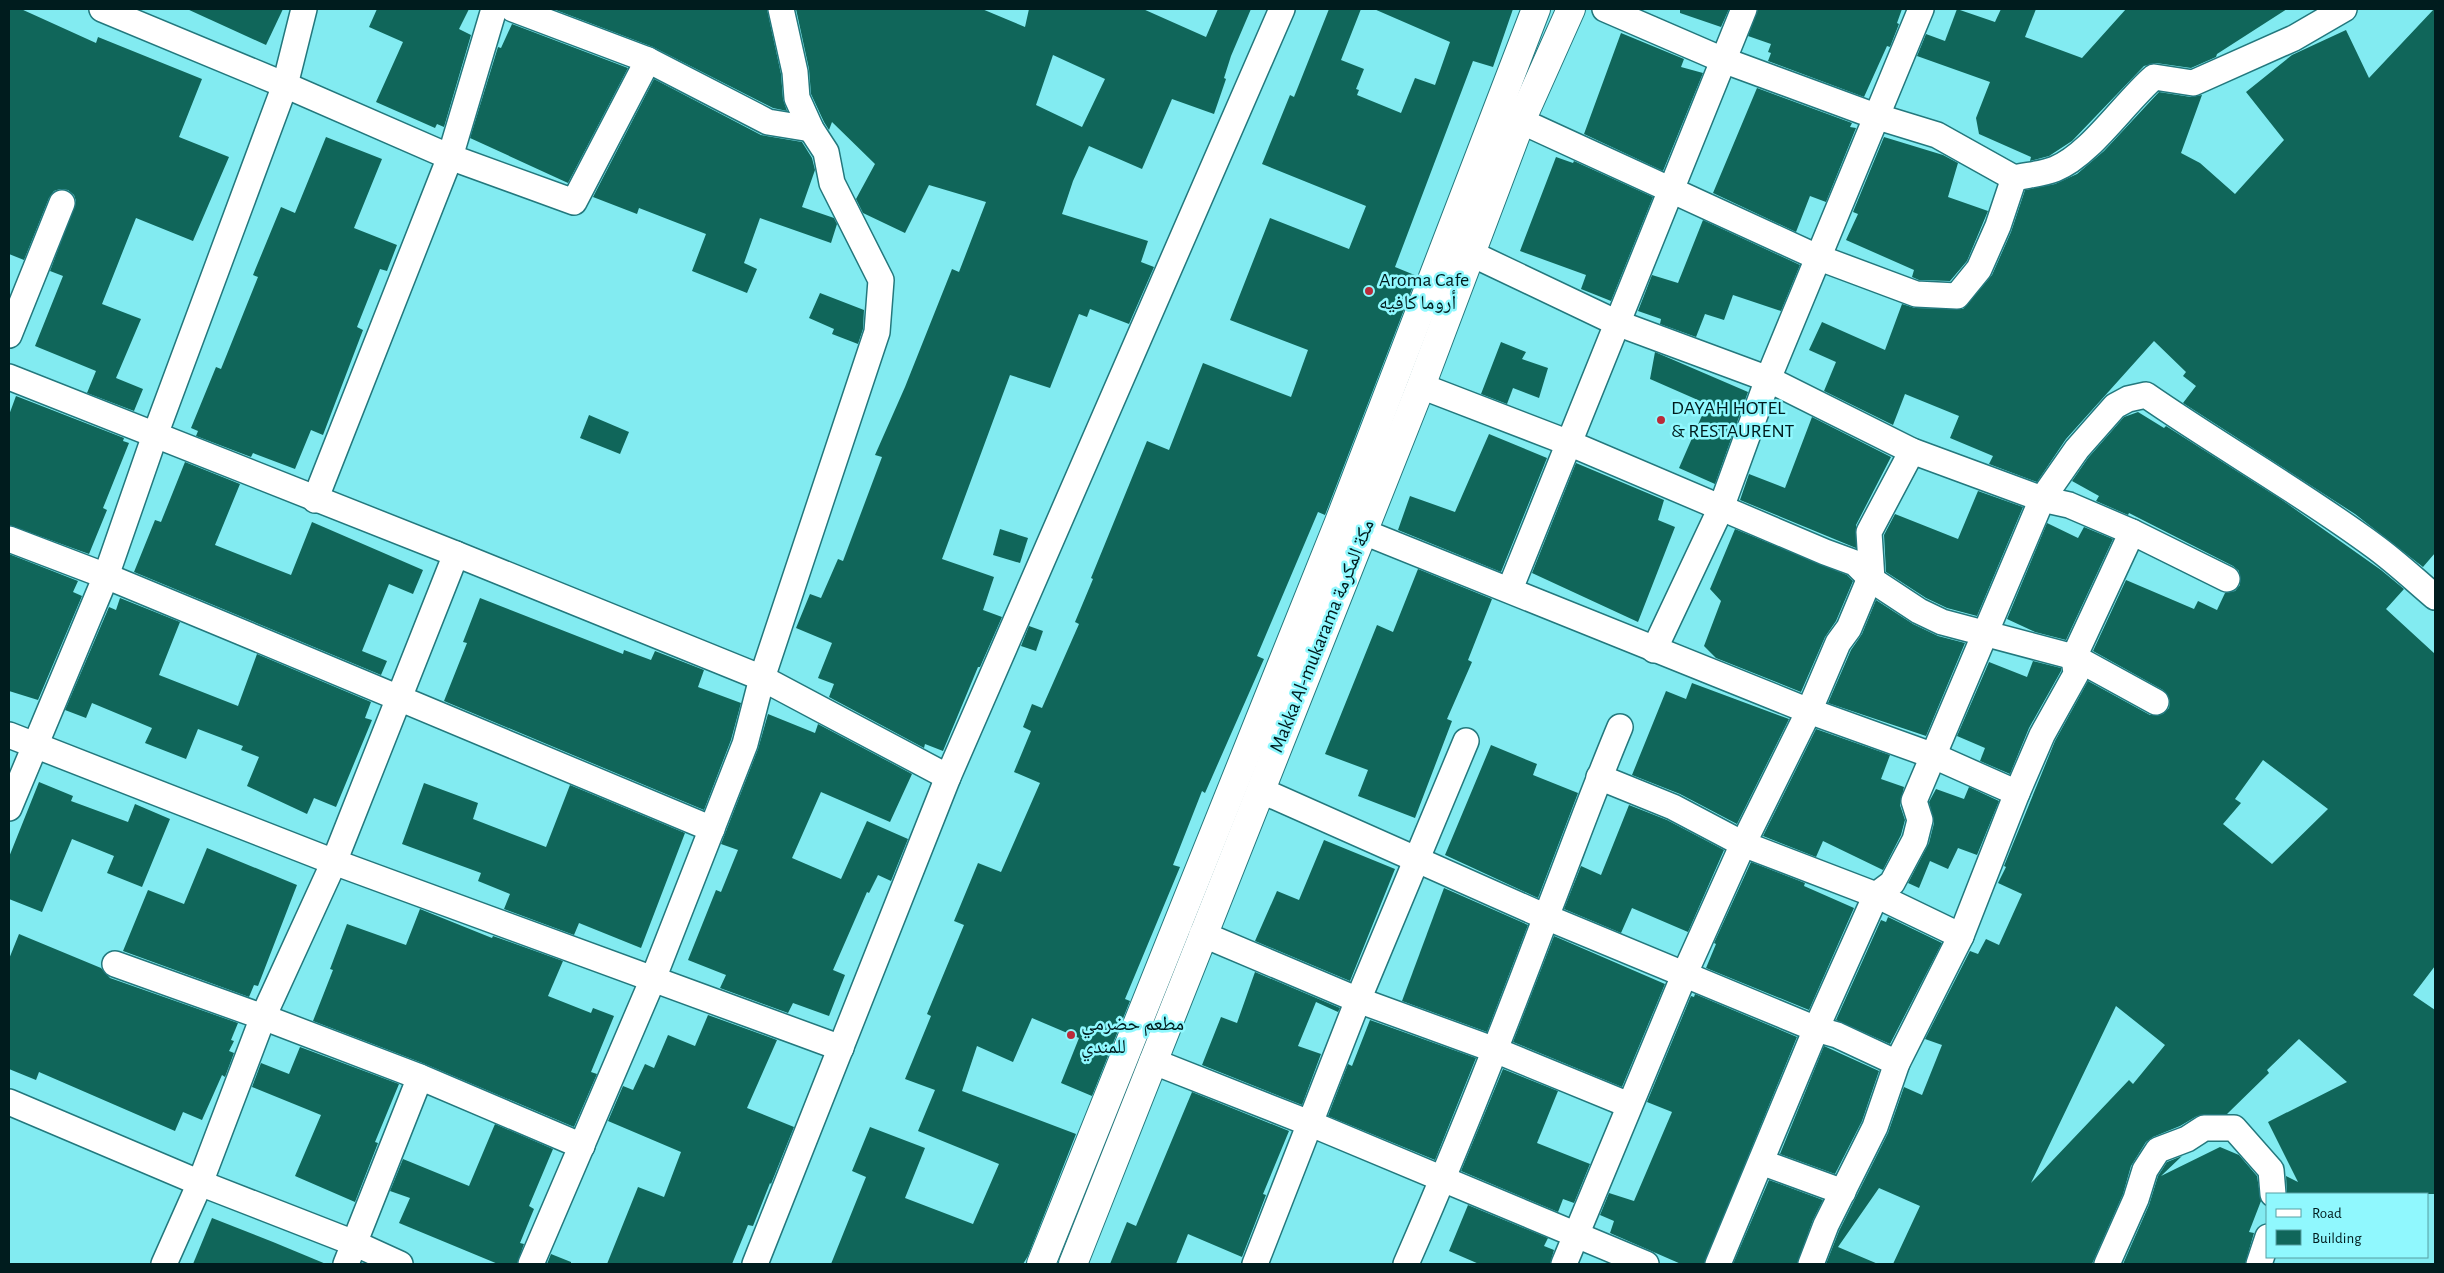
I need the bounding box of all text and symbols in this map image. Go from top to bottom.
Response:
place label: Aroma Cafe أروما كافيه [1379,270,1469,313]
marker: Aroma Cafe أروما كافيه [1363,285,1375,297]
place label: DAYAH HOTEL & RESTAURENT [1671,398,1795,441]
marker: DAYAH HOTEL & RESTAURENT [1655,414,1667,426]
street label: Makka Al-mukarama مكة المكرمة [1266,517,1378,755]
place label: مطعم حضرمي للمندي [1081,1014,1184,1062]
marker: مطعم حضرمي للمندي [1065,1029,1077,1041]
legend [2266,1193,2429,1258]
text: Road [2312,1206,2342,1221]
text: Building [2312,1231,2362,1246]

